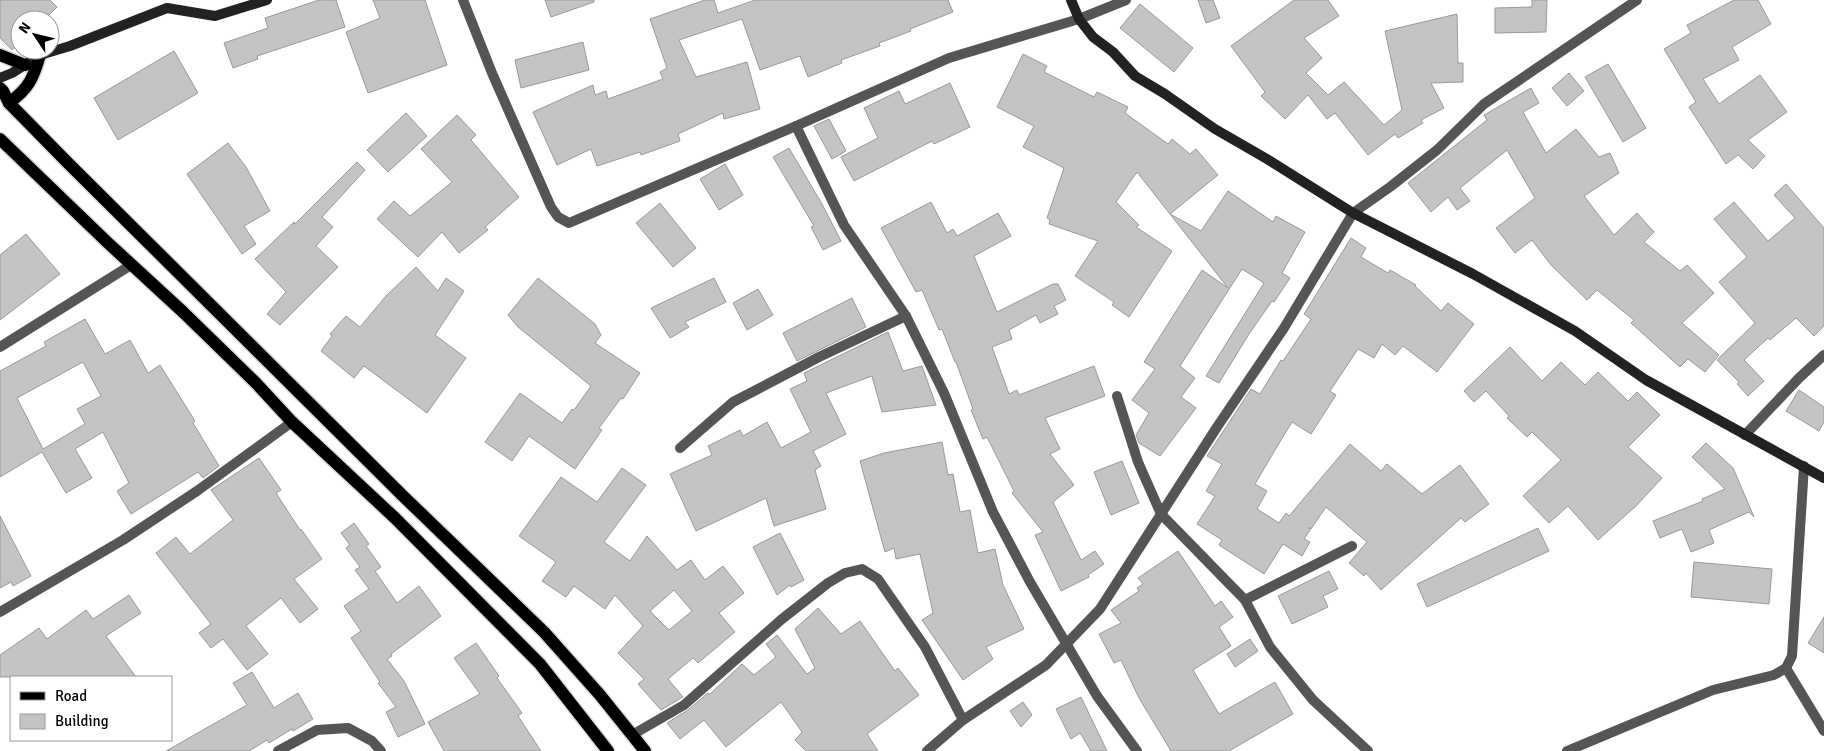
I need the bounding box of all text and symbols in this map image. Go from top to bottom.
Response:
north arrow [10,10,60,60]
text: N [15,19,35,37]
legend [10,676,172,741]
text: Road [55,687,87,705]
text: Building [55,712,109,730]

